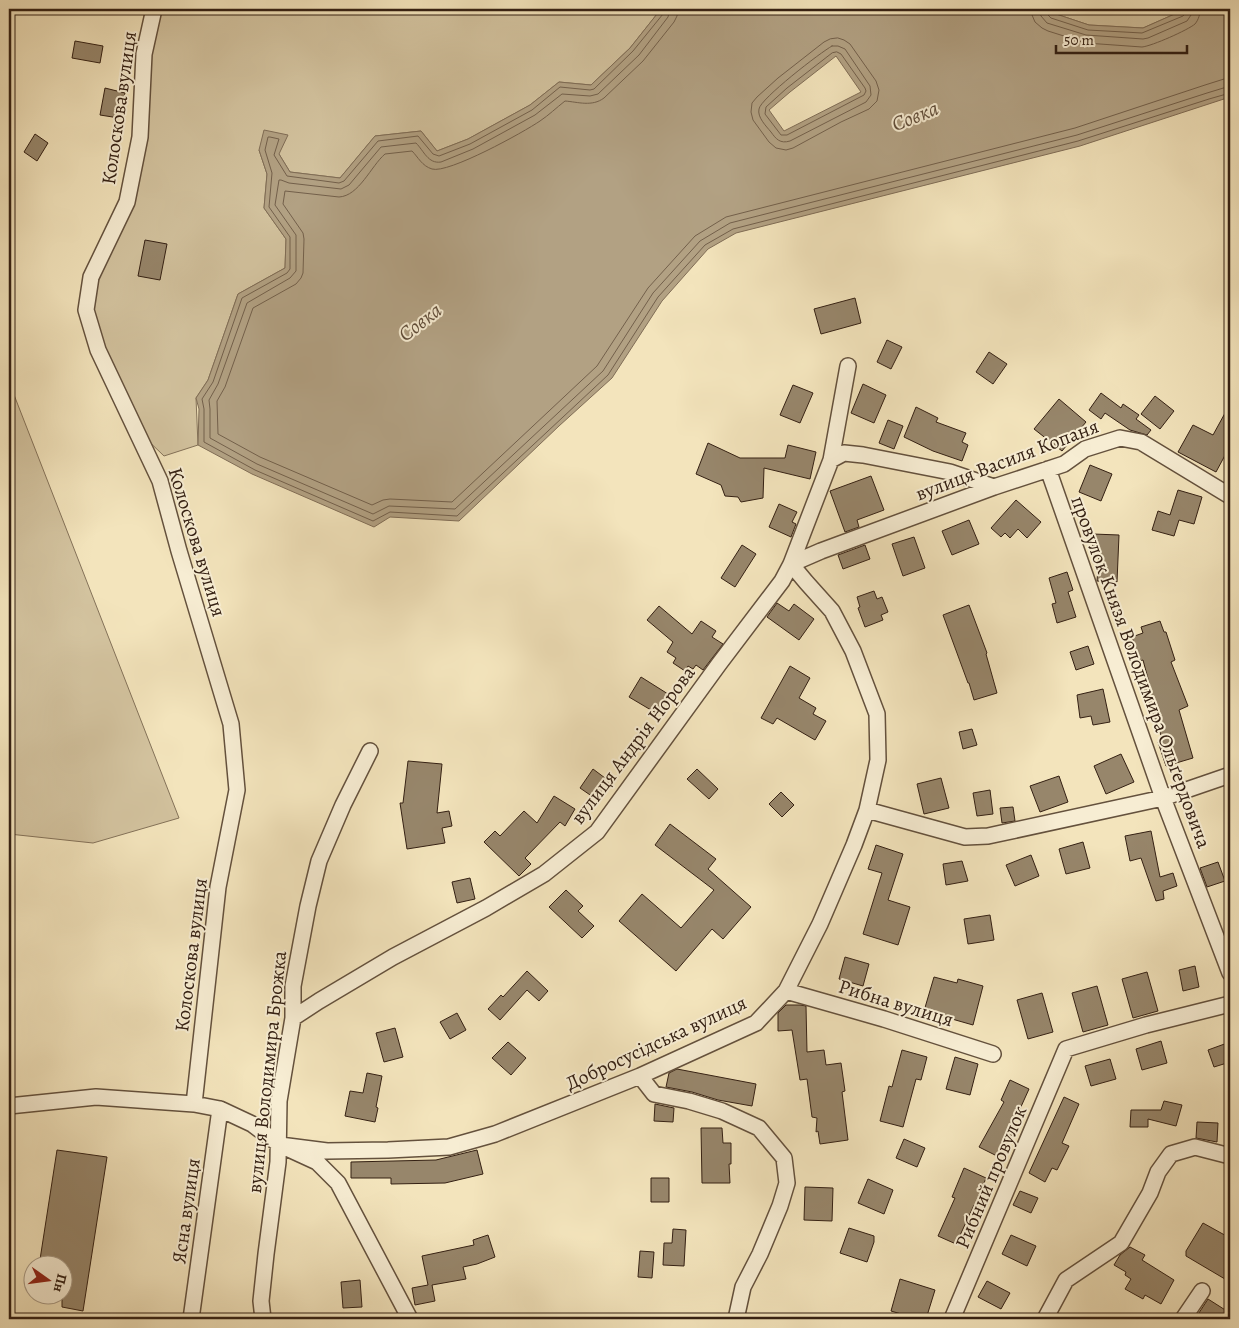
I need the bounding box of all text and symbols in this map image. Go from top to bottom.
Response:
scale bar [1056,22,1188,54]
street label: Колоскова вулиця [95,29,143,187]
text: 50 m [1064,30,1094,50]
water label: Совка [887,94,943,138]
water label: Совка [392,296,448,348]
street label: вулиця Василя Копаня [911,413,1103,507]
street label: Колоскова вулиця [161,464,233,620]
street label: провулок Князя Володимира Ольґердовича [1064,492,1218,853]
street label: вулиця Андрія Норова [565,660,702,830]
street label: Колоскова вулиця [168,877,214,1033]
street label: вулиця Володимира Брожка [241,949,293,1195]
street label: Рибна вулиця [835,973,957,1033]
street label: Добросусідська вулиця [561,989,751,1097]
street label: Рибний провулок [949,1101,1033,1253]
street label: Ясна вулиця [165,1156,207,1266]
north arrow [22,1256,72,1306]
text: Пн [49,1272,72,1294]

